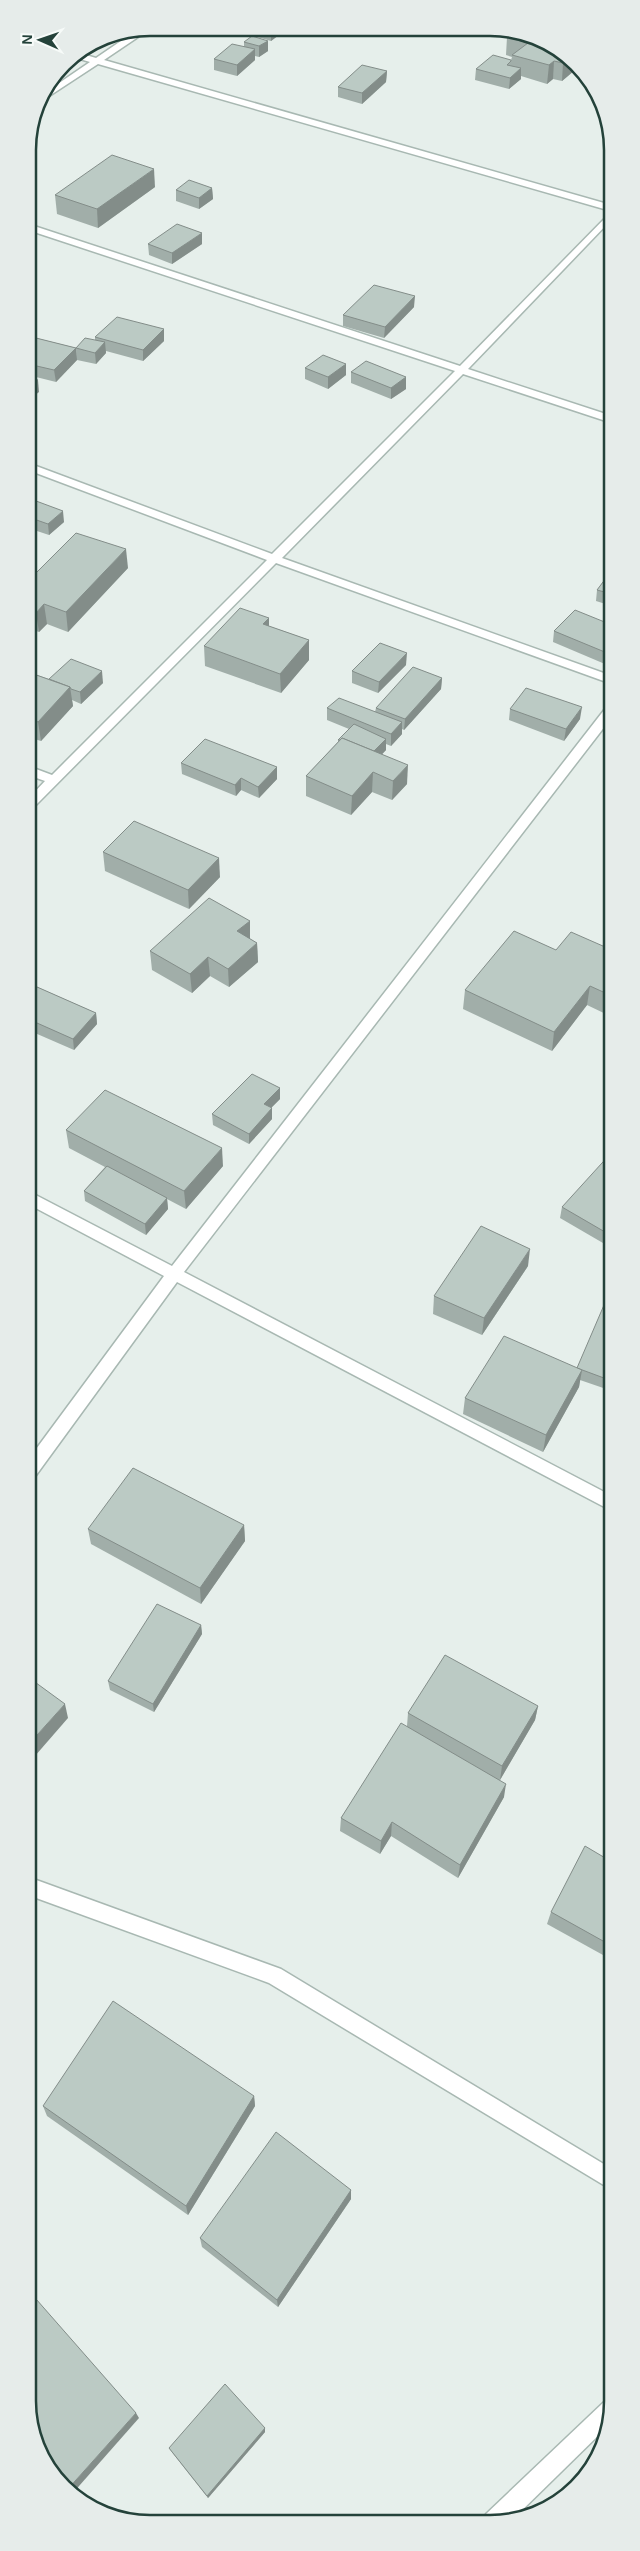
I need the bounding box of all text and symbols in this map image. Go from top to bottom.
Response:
north arrow [15,15,65,65]
text: N [19,34,35,45]

